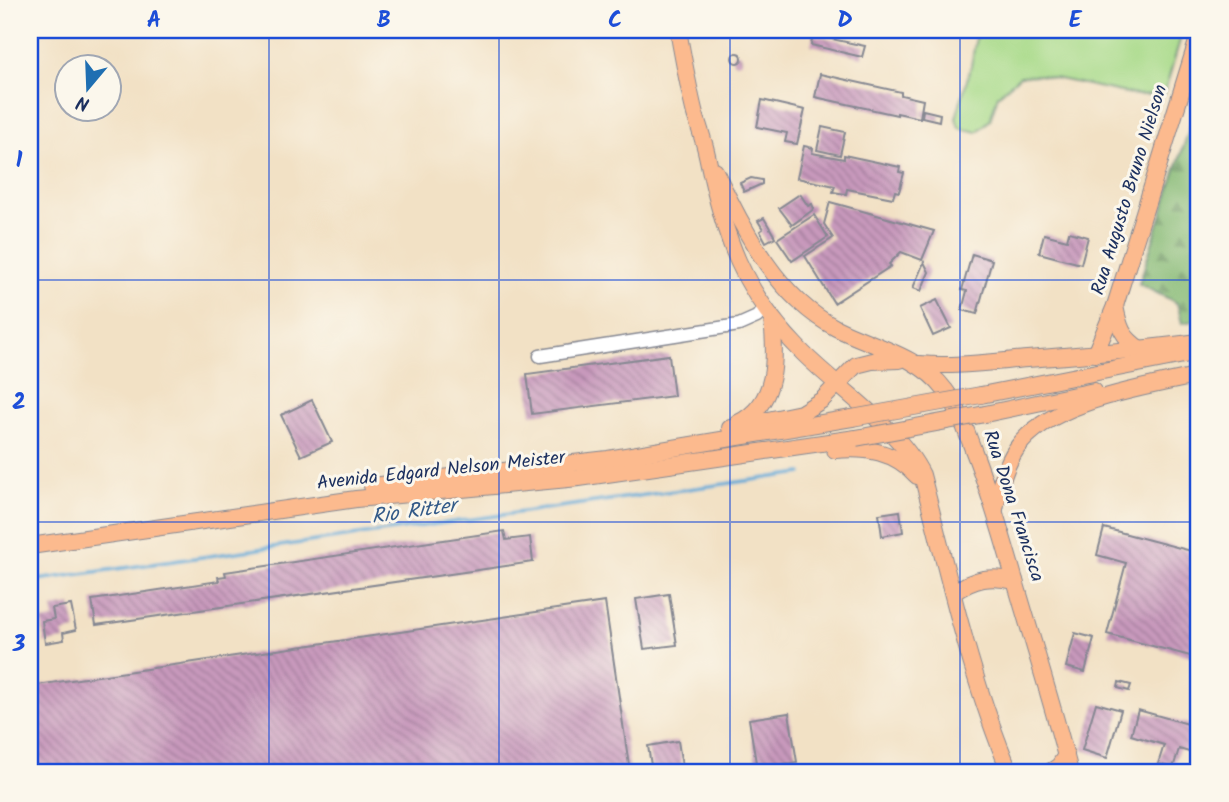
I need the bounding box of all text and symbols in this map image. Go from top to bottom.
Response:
text: A [147,3,161,39]
text: B [377,3,391,39]
text: C [608,3,622,39]
text: D [837,3,853,39]
text: E [1069,3,1083,39]
north arrow [52,52,122,122]
street label: Rua Augusto Bruno Nielson [1084,81,1176,299]
text: N [73,86,94,118]
text: 1 [16,143,23,179]
text: 2 [12,385,26,421]
street label: Rua Dona Francisca [974,426,1052,586]
street label: Avenida Edgard Nelson Meister [315,443,568,499]
water label: Rio Ritter [370,489,462,534]
text: 3 [12,627,26,663]

